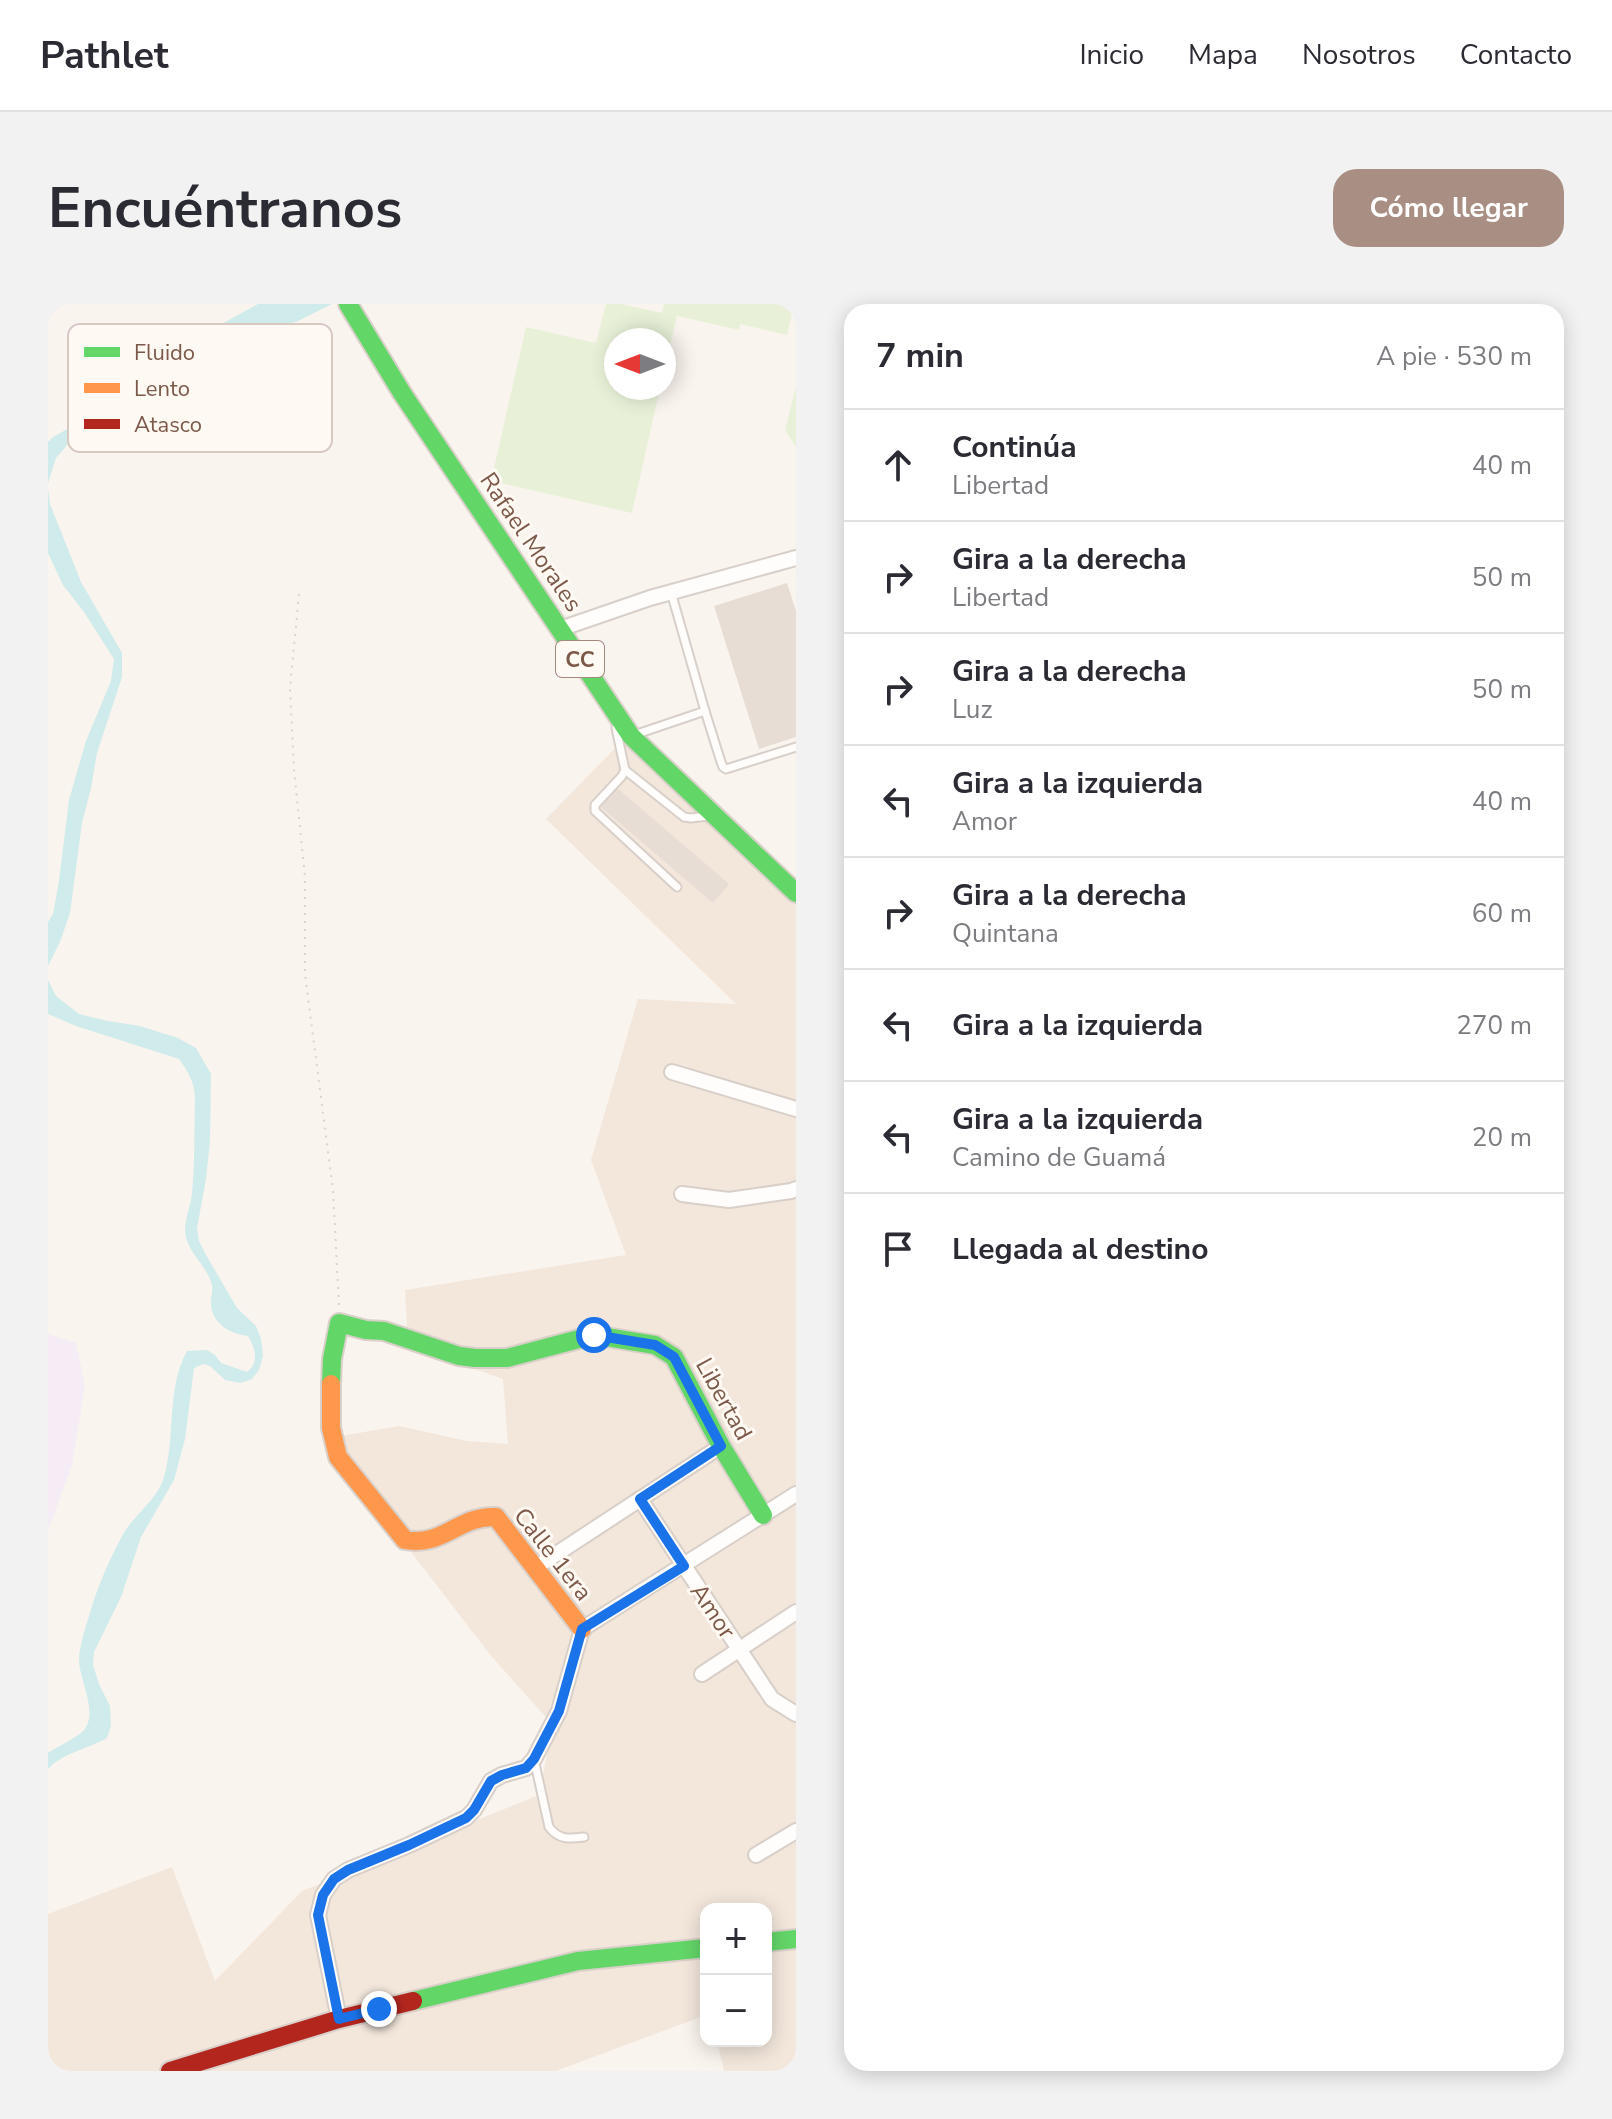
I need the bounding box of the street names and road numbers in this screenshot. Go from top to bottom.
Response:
street label: Rafael Morales [473,466,589,618]
road number: CC [556,641,604,677]
street label: Libertad [688,1352,760,1446]
street label: Calle 1era [507,1501,599,1607]
street label: Amor [683,1577,743,1645]

